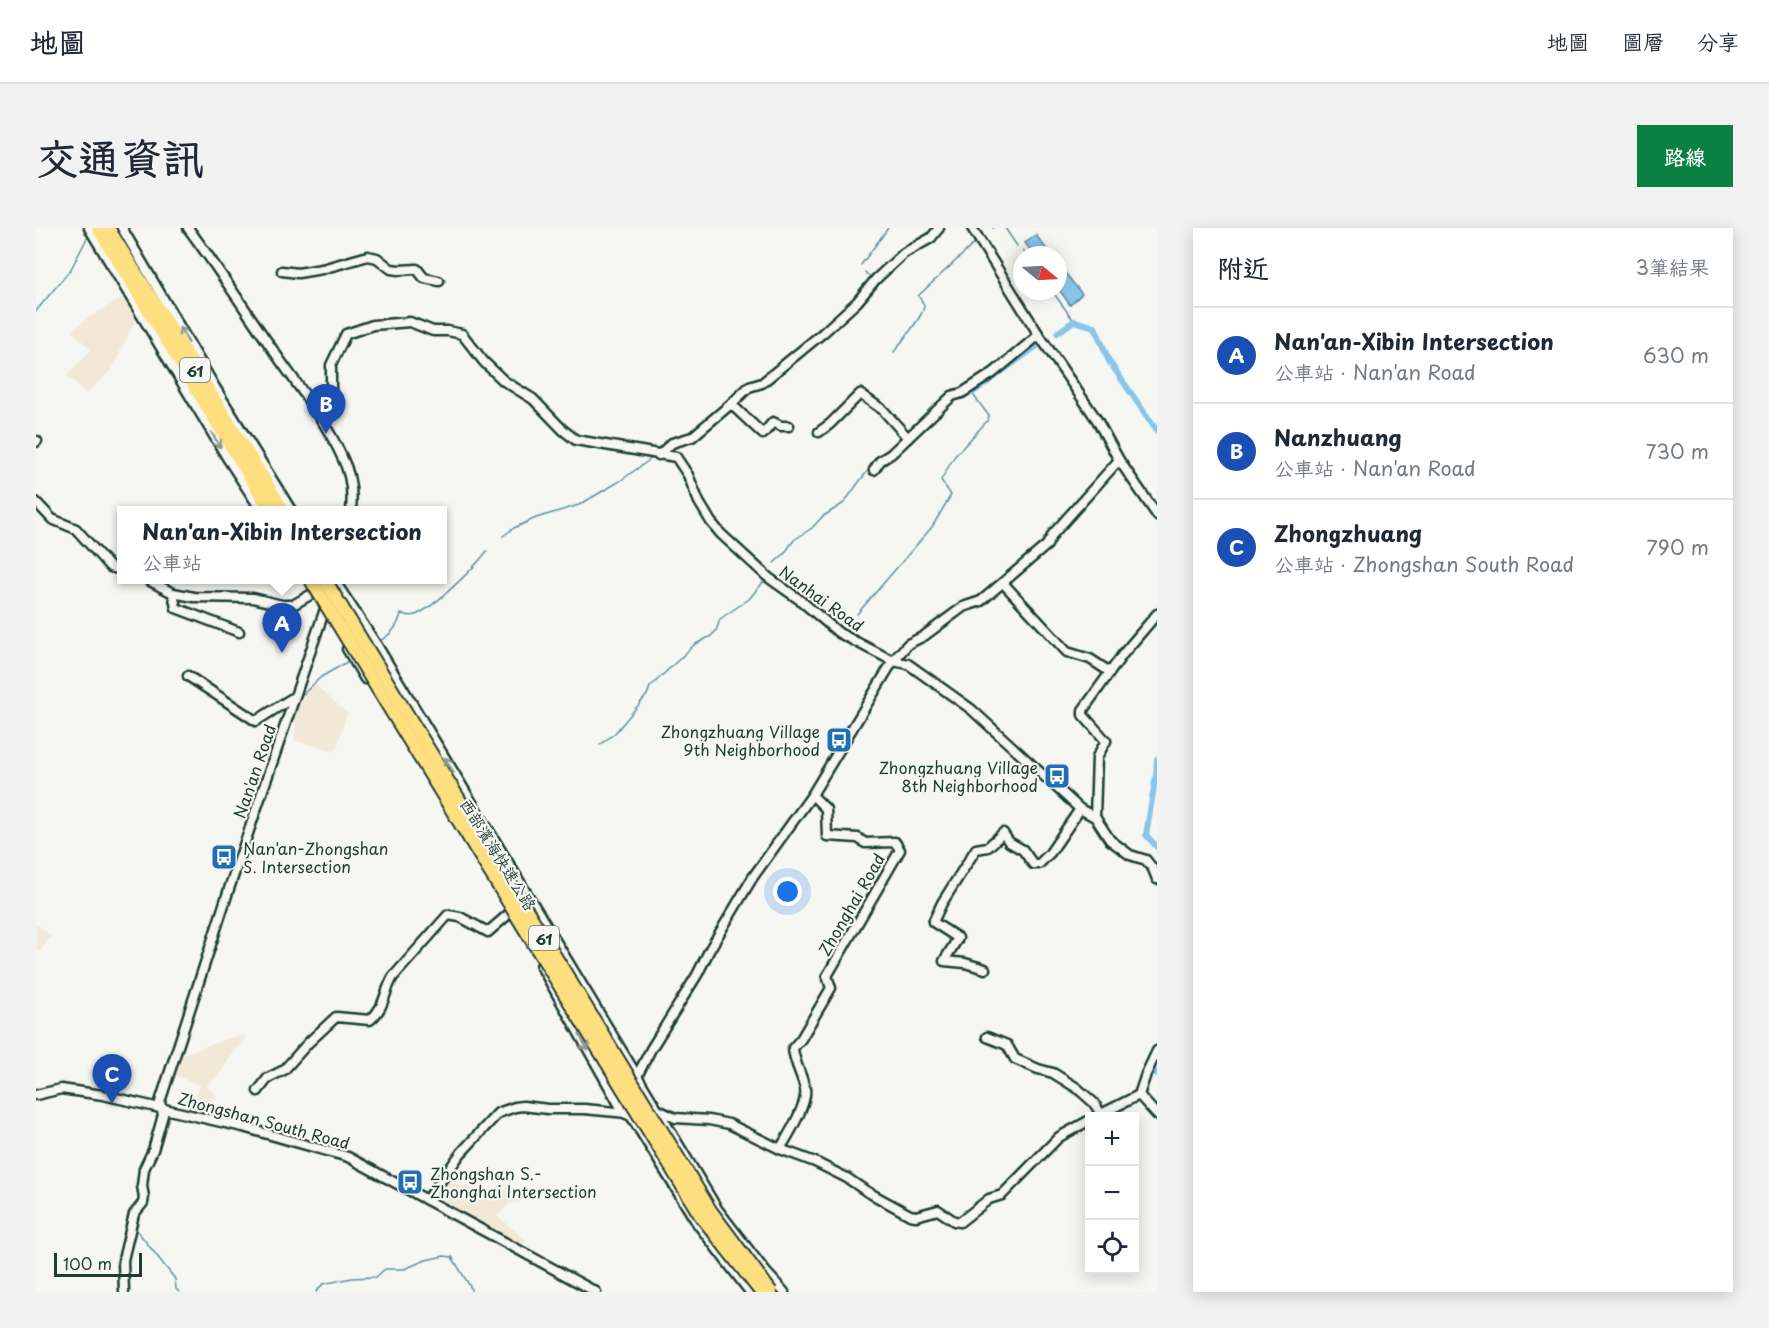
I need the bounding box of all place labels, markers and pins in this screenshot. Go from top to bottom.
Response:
pin: B [306,384,346,434]
pin: A [262,604,302,653]
place label: Zhongzhuang Village 9th Neighborhood [661,719,820,761]
bus stop icon: Zhongzhuang Village 9th Neighborhood [824,725,854,755]
place label: Zhongzhuang Village 8th Neighborhood [879,755,1038,797]
bus stop icon: Zhongzhuang Village 8th Neighborhood [1042,761,1072,791]
place label: Nan'an-Zhongshan S. Intersection [243,836,388,878]
bus stop icon: Nan'an-Zhongshan S. Intersection [209,842,239,872]
pin: C [92,1054,132,1104]
place label: Zhongshan S.- Zhonghai Intersection [430,1161,597,1203]
bus stop icon: Zhongshan S.- Zhonghai Intersection [395,1167,425,1197]

